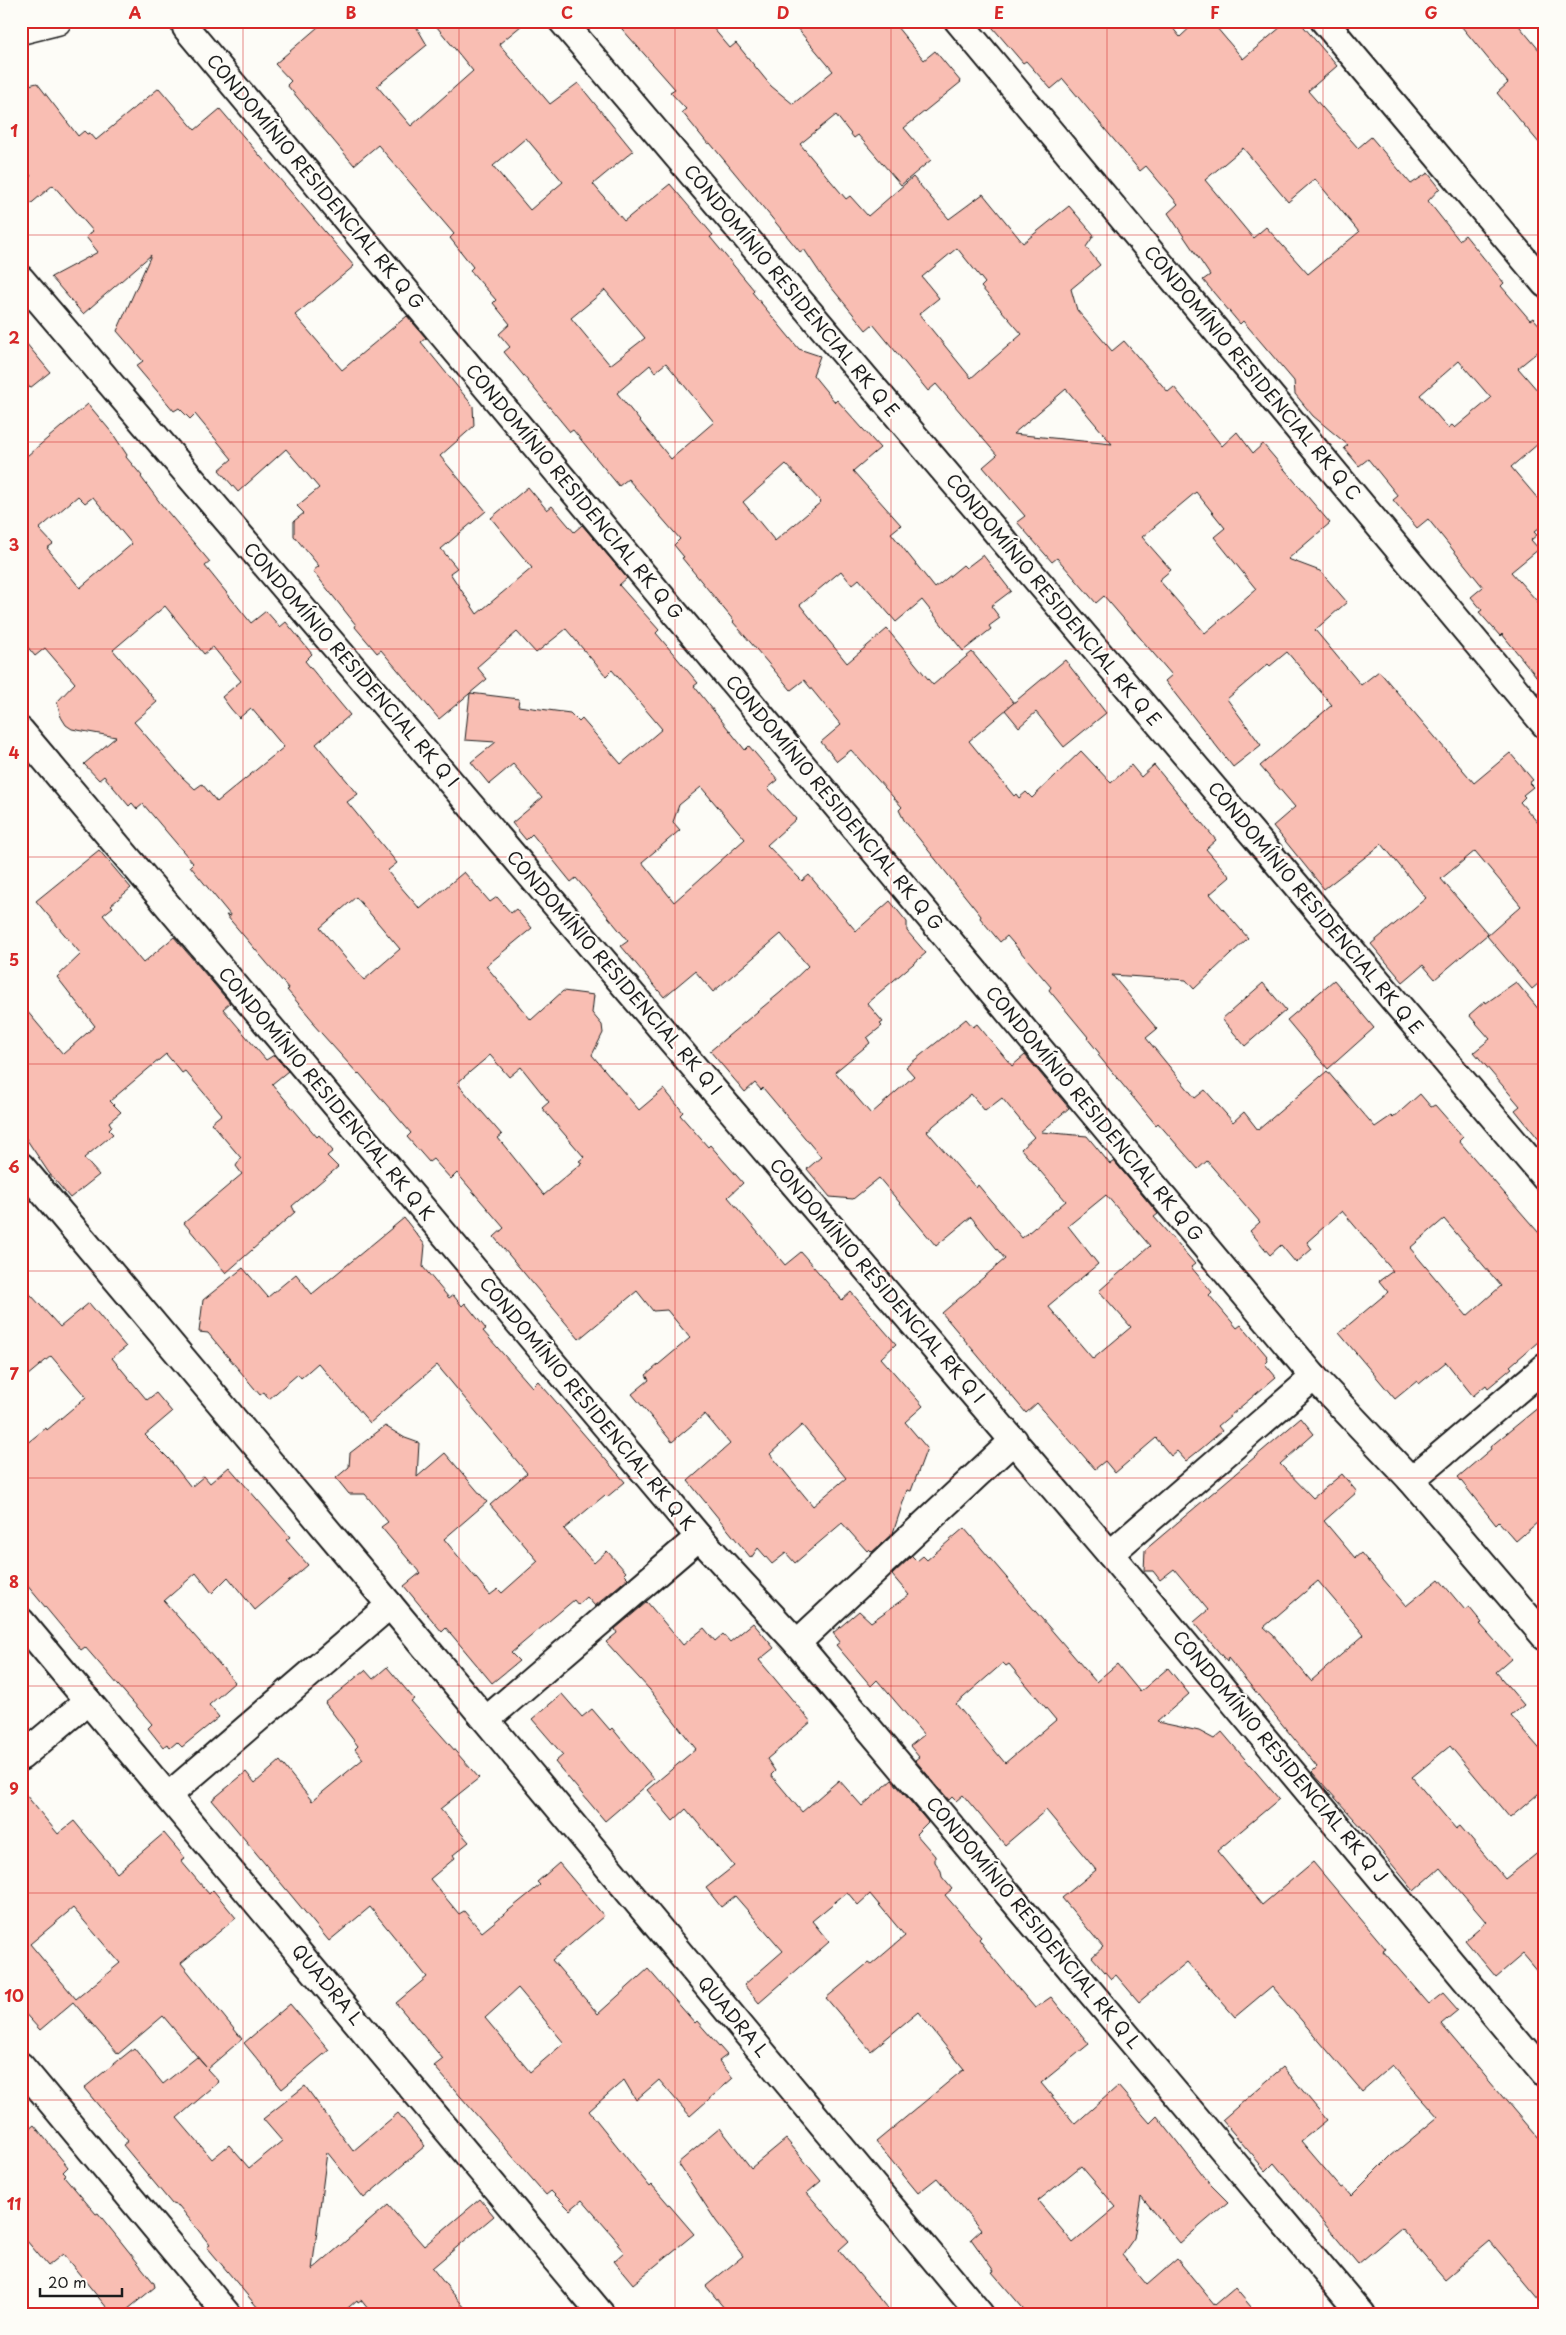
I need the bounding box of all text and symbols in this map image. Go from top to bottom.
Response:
text: A [129,0,142,24]
text: B [346,0,357,24]
text: C [561,0,573,24]
text: D [777,0,789,24]
text: E [994,0,1004,24]
text: F [1210,0,1220,24]
text: G [1424,0,1438,24]
street label: CONDOMÍNIO RESIDENCIAL RK Q G [201,47,432,315]
text: 1 [10,118,18,142]
street label: CONDOMÍNIO RESIDENCIAL RK Q E [678,158,906,422]
street label: CONDOMÍNIO RESIDENCIAL RK Q C [1138,239,1368,505]
text: 2 [8,325,20,349]
street label: CONDOMÍNIO RESIDENCIAL RK Q G [460,357,691,625]
street label: CONDOMÍNIO RESIDENCIAL RK Q E [940,467,1168,731]
text: 3 [9,532,19,556]
street label: CONDOMÍNIO RESIDENCIAL RK Q I [238,535,466,793]
street label: CONDOMÍNIO RESIDENCIAL RK Q G [720,668,951,936]
text: 4 [9,740,20,764]
street label: CONDOMÍNIO RESIDENCIAL RK Q E [1202,775,1430,1039]
street label: CONDOMÍNIO RESIDENCIAL RK Q I [501,843,729,1101]
text: 5 [9,947,19,971]
street label: CONDOMÍNIO RESIDENCIAL RK Q K [213,960,442,1226]
street label: CONDOMÍNIO RESIDENCIAL RK Q G [980,979,1211,1247]
street label: CONDOMÍNIO RESIDENCIAL RK Q I [764,1151,992,1409]
text: 6 [8,1154,20,1178]
street label: CONDOMÍNIO RESIDENCIAL RK Q K [474,1270,703,1536]
text: 7 [9,1361,19,1385]
text: 8 [9,1569,19,1593]
street label: CONDOMÍNIO RESIDENCIAL RK Q J [1167,1624,1395,1888]
text: 9 [9,1776,19,1800]
street label: CONDOMÍNIO RESIDENCIAL RK Q L [920,1790,1148,2054]
street label: QUADRA L [286,1938,370,2031]
street label: QUADRA L [692,1970,776,2063]
text: 10 [4,1983,24,2007]
text: 11 [7,2191,21,2215]
scale bar [40,2265,122,2297]
text: 20 m [48,2270,87,2293]

